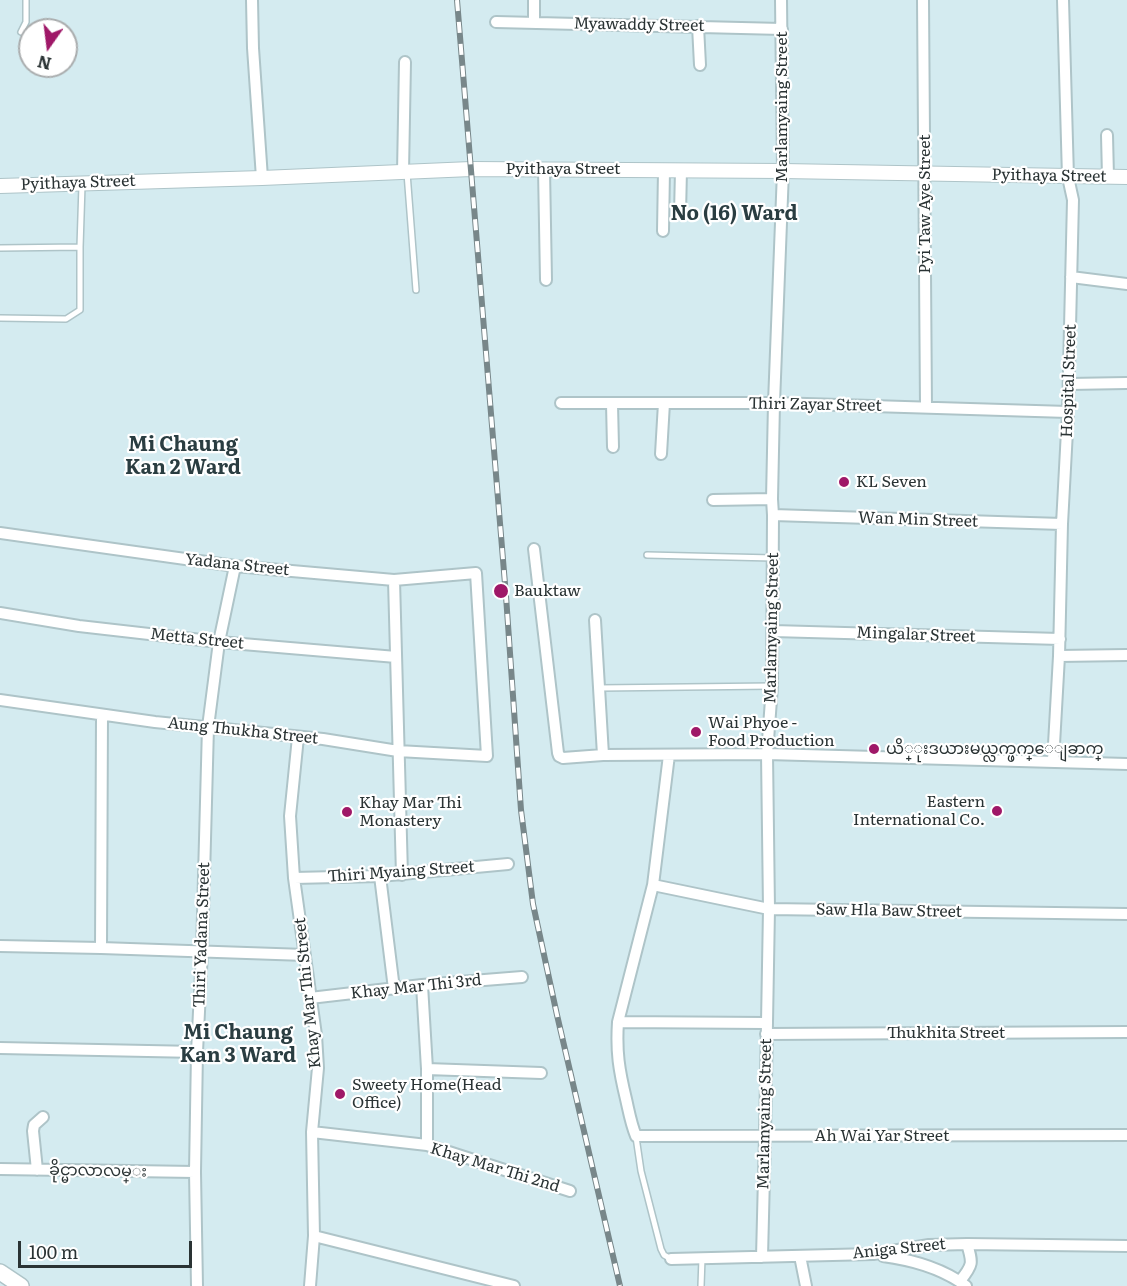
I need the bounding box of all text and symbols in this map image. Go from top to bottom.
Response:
street label: Myawaddy Street [573,14,705,36]
north arrow [18,18,78,78]
street label: Marlamyaing Street [772,31,792,183]
text: N [35,50,54,77]
street label: Pyi Taw Aye Street [915,134,935,274]
street label: Pyithaya Street [505,159,621,179]
street label: Pyithaya Street [991,165,1107,187]
street label: Pyithaya Street [20,171,136,195]
district label: No (16) Ward [670,202,798,226]
street label: Hospital Street [1057,324,1081,438]
street label: Thiri Zayar Street [748,394,882,416]
district label: Mi Chaung Kan 2 Ward [125,433,241,480]
place label: KL Seven [856,472,927,492]
marker: KL Seven [837,475,851,489]
street label: Wan Min Street [858,508,978,532]
street label: Yadana Street [184,550,290,580]
street label: Marlamyaing Street [761,552,783,704]
place label: Bauktaw [514,581,581,601]
marker: Bauktaw [492,582,510,600]
street label: Mingalar Street [856,623,976,647]
street label: Metta Street [149,625,245,653]
place label: Wai Phyoe - Food Production [708,713,835,751]
street label: Aung Thukha Street [167,714,319,748]
marker: Wai Phyoe - Food Production [689,725,703,739]
place label: ယိ္ုးဒယားမယ္လက္ဖက္ေျခာက္ [886,739,1104,759]
marker: ယိ္ုးဒယားမယ္လက္ဖက္ေျခာက္ [867,742,881,756]
place label: Eastern International Co. [853,792,985,830]
place label: Khay Mar Thi Monastery [359,793,462,831]
marker: Eastern International Co. [990,804,1004,818]
marker: Khay Mar Thi Monastery [340,805,354,819]
street label: Thiri Myaing Street [327,857,475,887]
street label: Thiri Yadana Street [190,862,214,1008]
street label: Saw Hla Baw Street [816,900,962,922]
street label: Khay Mar Thi Street [291,917,325,1069]
street label: Khay Mar Thi 3rd [349,971,483,1003]
district label: Mi Chaung Kan 3 Ward [180,1021,296,1068]
street label: Thukhita Street [887,1023,1005,1043]
street label: Marlamyaing Street [754,1038,776,1190]
place label: Sweety Home(Head Office) [352,1075,502,1113]
marker: Sweety Home(Head Office) [333,1087,347,1101]
street label: Ah Wai Yar Street [815,1126,949,1146]
street label: Khay Mar Thi 2nd [428,1139,562,1197]
street label: ခိုင္မာလာလမ္း [49,1161,147,1181]
scale bar [21,1229,195,1267]
street label: Aniga Street [851,1235,947,1263]
text: 100 m [29,1238,78,1265]

